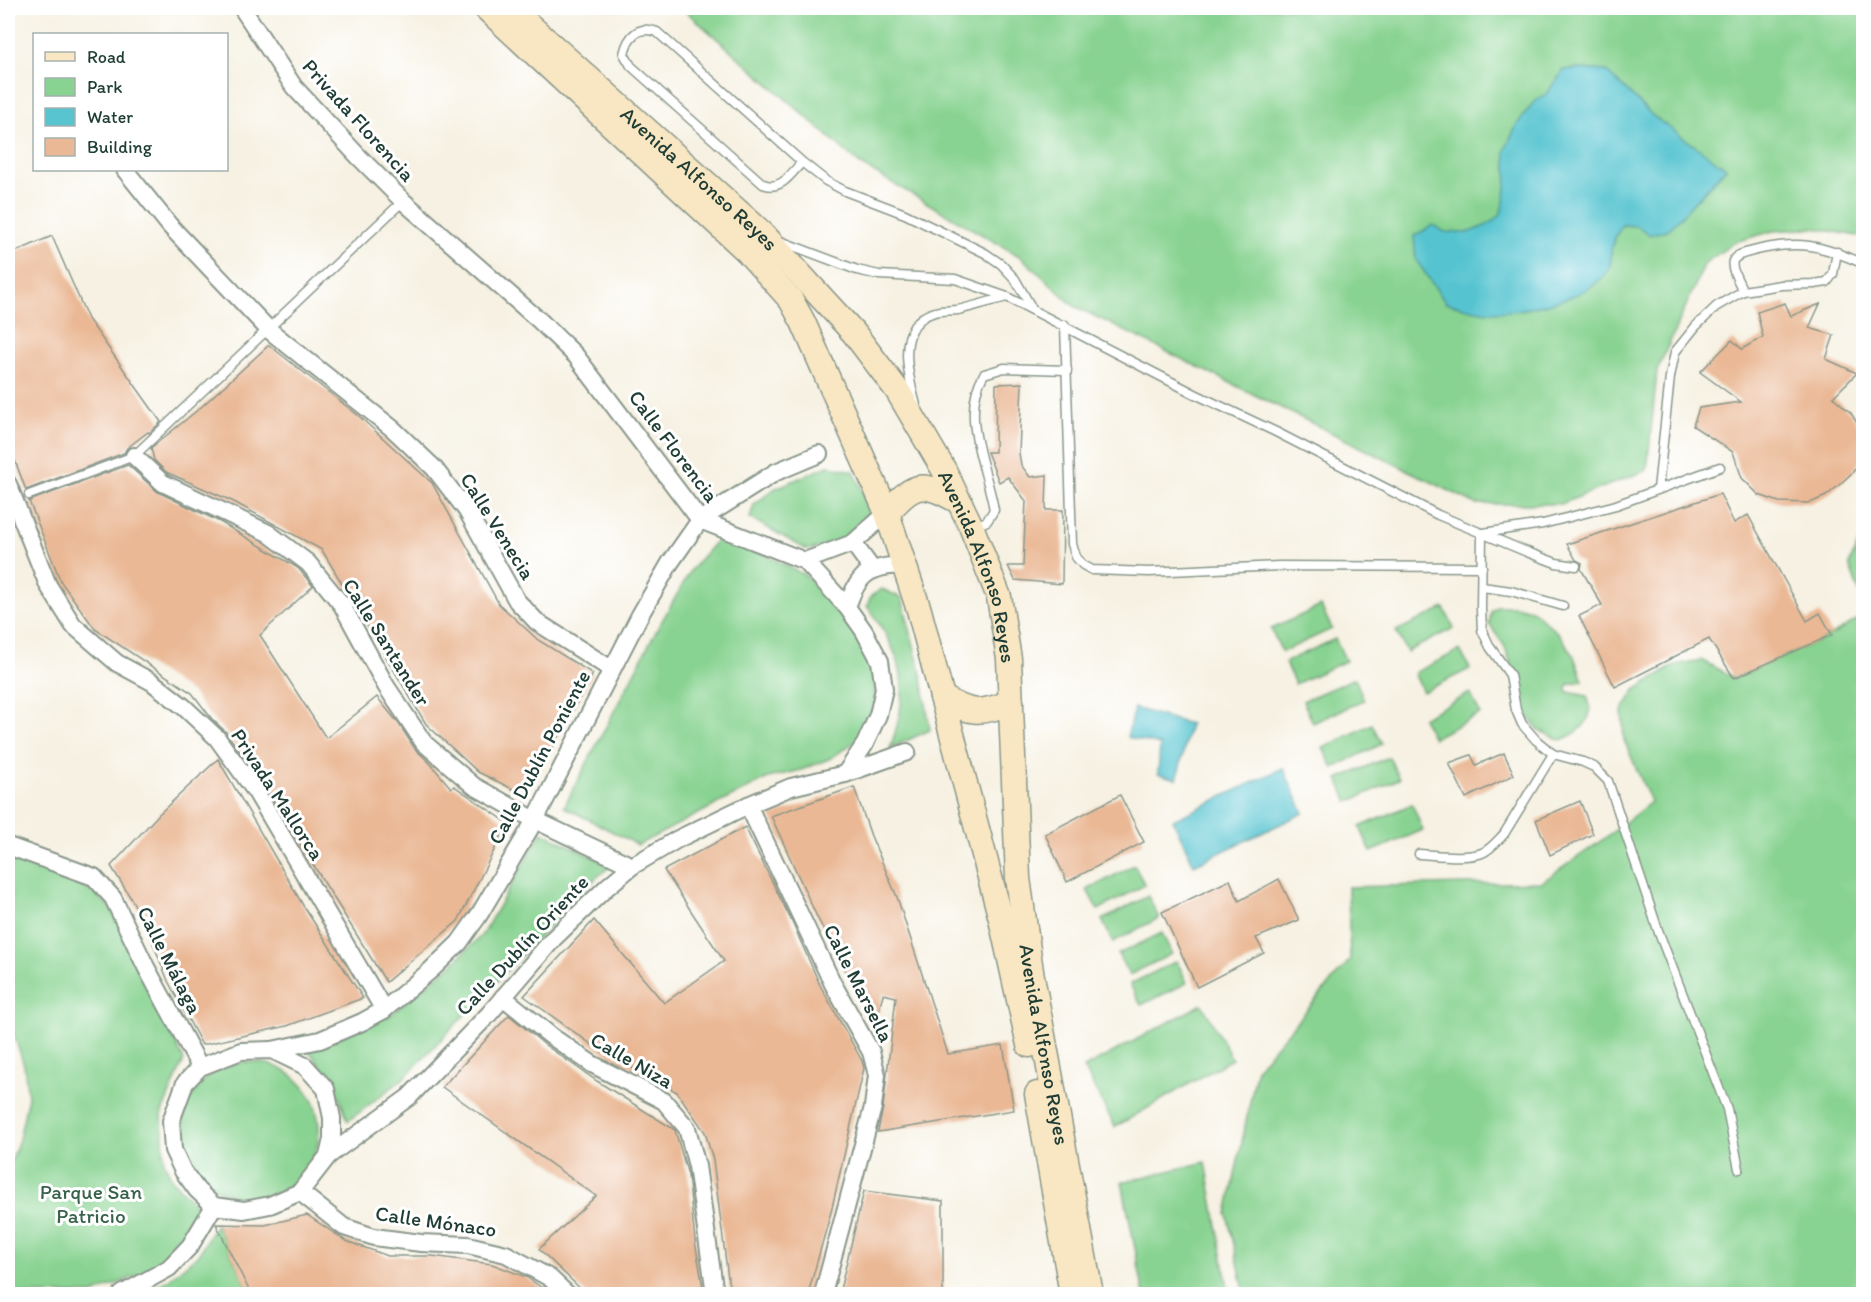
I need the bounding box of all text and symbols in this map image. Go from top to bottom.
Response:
legend [33,33,228,171]
text: Road [87,46,126,68]
street label: Privada Florencia [297,54,421,186]
text: Park [87,76,122,98]
street label: Avenida Alfonso Reyes [616,101,784,255]
text: Water [87,106,133,128]
text: Building [87,136,153,158]
street label: Calle Florencia [624,385,724,507]
street label: Avenida Alfonso Reyes [933,466,1022,665]
street label: Calle Venecia [455,468,541,584]
street label: Calle Santander [338,574,436,711]
street label: Calle Dublín Poniente [483,666,595,848]
street label: Privada Mallorca [226,723,330,865]
street label: Calle Dublín Oriente [450,870,594,1020]
street label: Calle Málaga [132,902,208,1018]
street label: Calle Marsella [819,920,899,1046]
street label: Avenida Alfonso Reyes [1015,942,1076,1147]
street label: Calle Niza [586,1026,678,1094]
park label: Parque San Patricio [40,1179,142,1228]
street label: Calle Mónaco [374,1200,498,1242]

